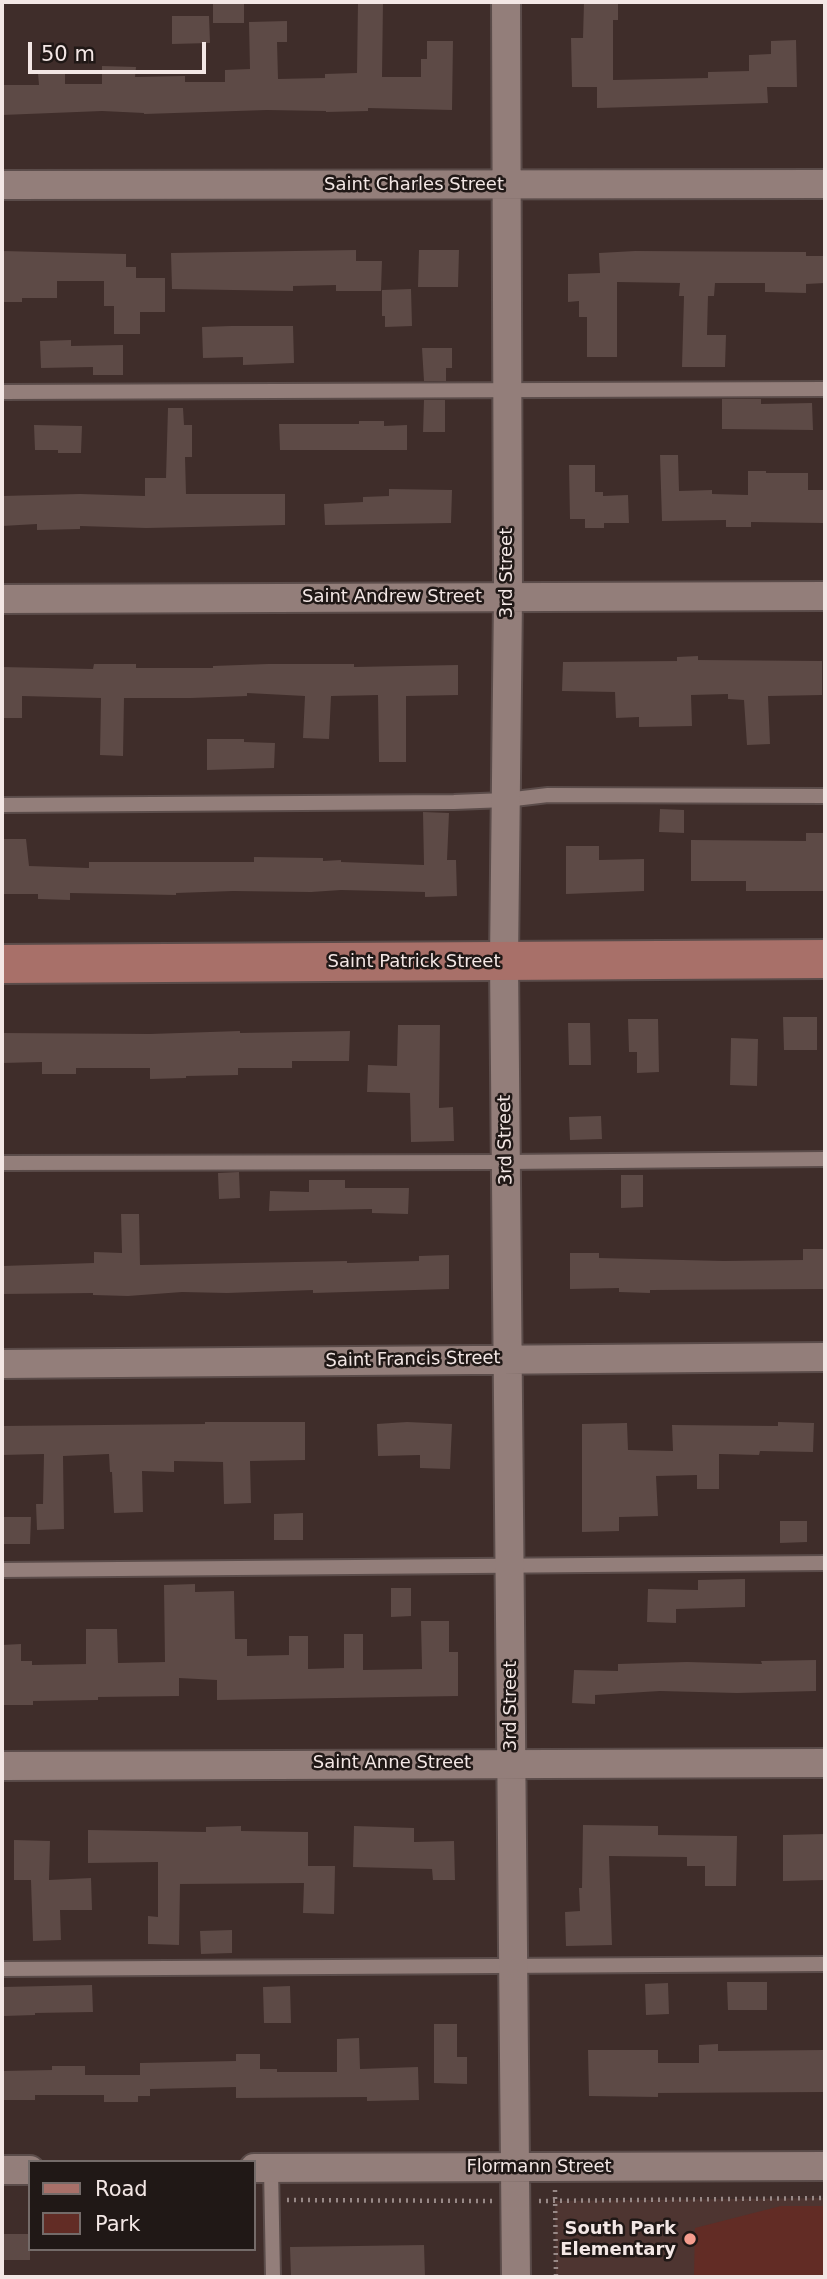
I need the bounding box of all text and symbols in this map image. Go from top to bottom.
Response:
scale bar [32,28,210,72]
text: 50 m [41,42,95,66]
street label: Saint Charles Street [324,174,504,196]
street label: 3rd Street [496,528,518,618]
street label: Saint Andrew Street [302,586,482,608]
street label: Saint Patrick Street [328,951,500,973]
street label: 3rd Street [494,1095,518,1185]
street label: Saint Francis Street [325,1348,501,1372]
street label: 3rd Street [500,1661,522,1751]
street label: Saint Anne Street [313,1752,471,1774]
street label: Flormann Street [466,2156,612,2178]
legend [28,2160,256,2251]
text: Road [95,2177,148,2201]
text: Park [95,2212,140,2236]
place label: South Park Elementary [560,2218,676,2260]
marker: South Park Elementary [682,2231,698,2247]

